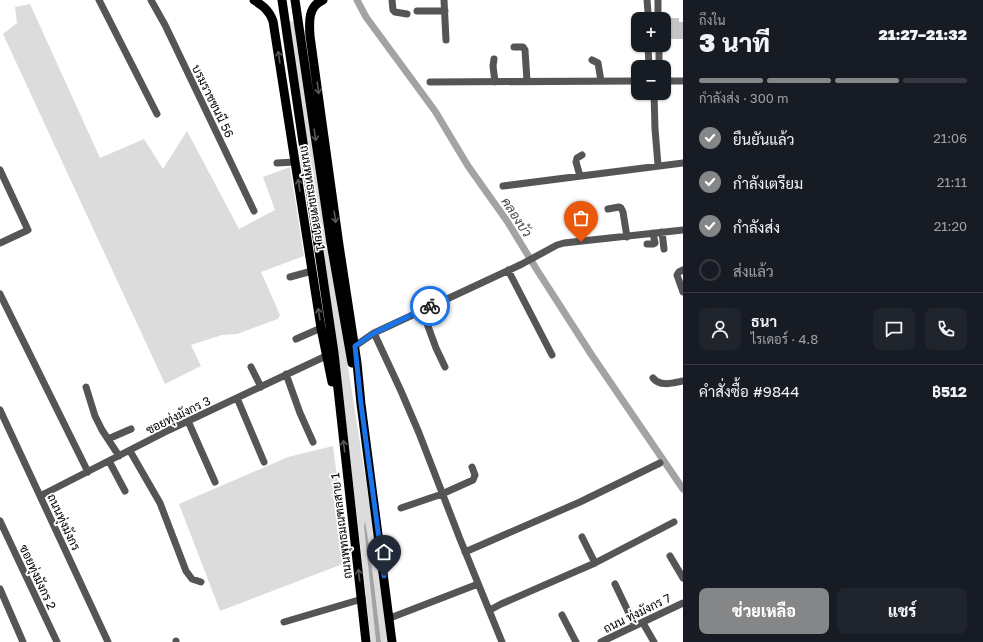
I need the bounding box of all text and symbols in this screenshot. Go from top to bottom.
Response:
map controls [631,12,671,100]
button: + [631,12,671,52]
text: ถึงใน [699,12,726,28]
text: 21:27–21:32 [878,25,967,43]
text: 3 นาที [699,27,770,58]
one-way arrow [275,51,283,64]
button: − [631,60,671,100]
street label: บรมราชชนนี 56 [189,62,237,140]
one-way arrow [314,81,322,94]
text: กำลังส่ง · 300 m [699,90,789,106]
icon: check [699,127,721,149]
one-way arrow [311,129,319,142]
text: ยืนยันแล้ว [733,130,794,148]
text: 21:06 [933,130,967,146]
street label: ถนนพุทธมณฑลสาย 1 [295,144,329,252]
icon: check [699,171,721,193]
text: กำลังเตรียม [733,174,803,192]
text: 21:11 [937,174,967,190]
one-way arrow [295,179,303,192]
water label: คลองบัว [498,194,536,240]
pin [564,201,598,242]
icon: bag [570,207,592,229]
one-way arrow [331,210,339,223]
icon: check [699,215,721,237]
text: กำลังส่ง [733,218,780,236]
text: 21:20 [934,218,967,234]
text: ส่งแล้ว [733,262,774,280]
courier [410,286,450,326]
icon: bike [419,295,441,317]
one-way arrow [315,308,323,321]
button: person [699,308,741,350]
button: chat [873,308,915,350]
button: phone [925,308,967,350]
text: ธนา [751,312,777,330]
text: ไรเดอร์ · 4.8 [751,331,818,347]
text: คำสั่งซื้อ #9844 [699,382,799,400]
text: ฿512 [932,382,967,400]
street label: ซอยทุ่งมังกร 3 [143,393,214,439]
one-way arrow [340,440,348,453]
street label: ถนนพุทธมณฑลสาย 1 [327,472,357,580]
street label: ถนนทุ่งมังกร [42,491,84,554]
pin [367,535,401,576]
icon: home [373,541,395,563]
street label: ซอยทุ่งมังกร 2 [15,542,60,613]
one-way arrow [355,569,363,582]
button: ช่วยเหลือ [699,588,829,634]
button: แชร์ [837,588,967,634]
street label: ถนน ทุ่งมังกร 7 [601,590,674,638]

